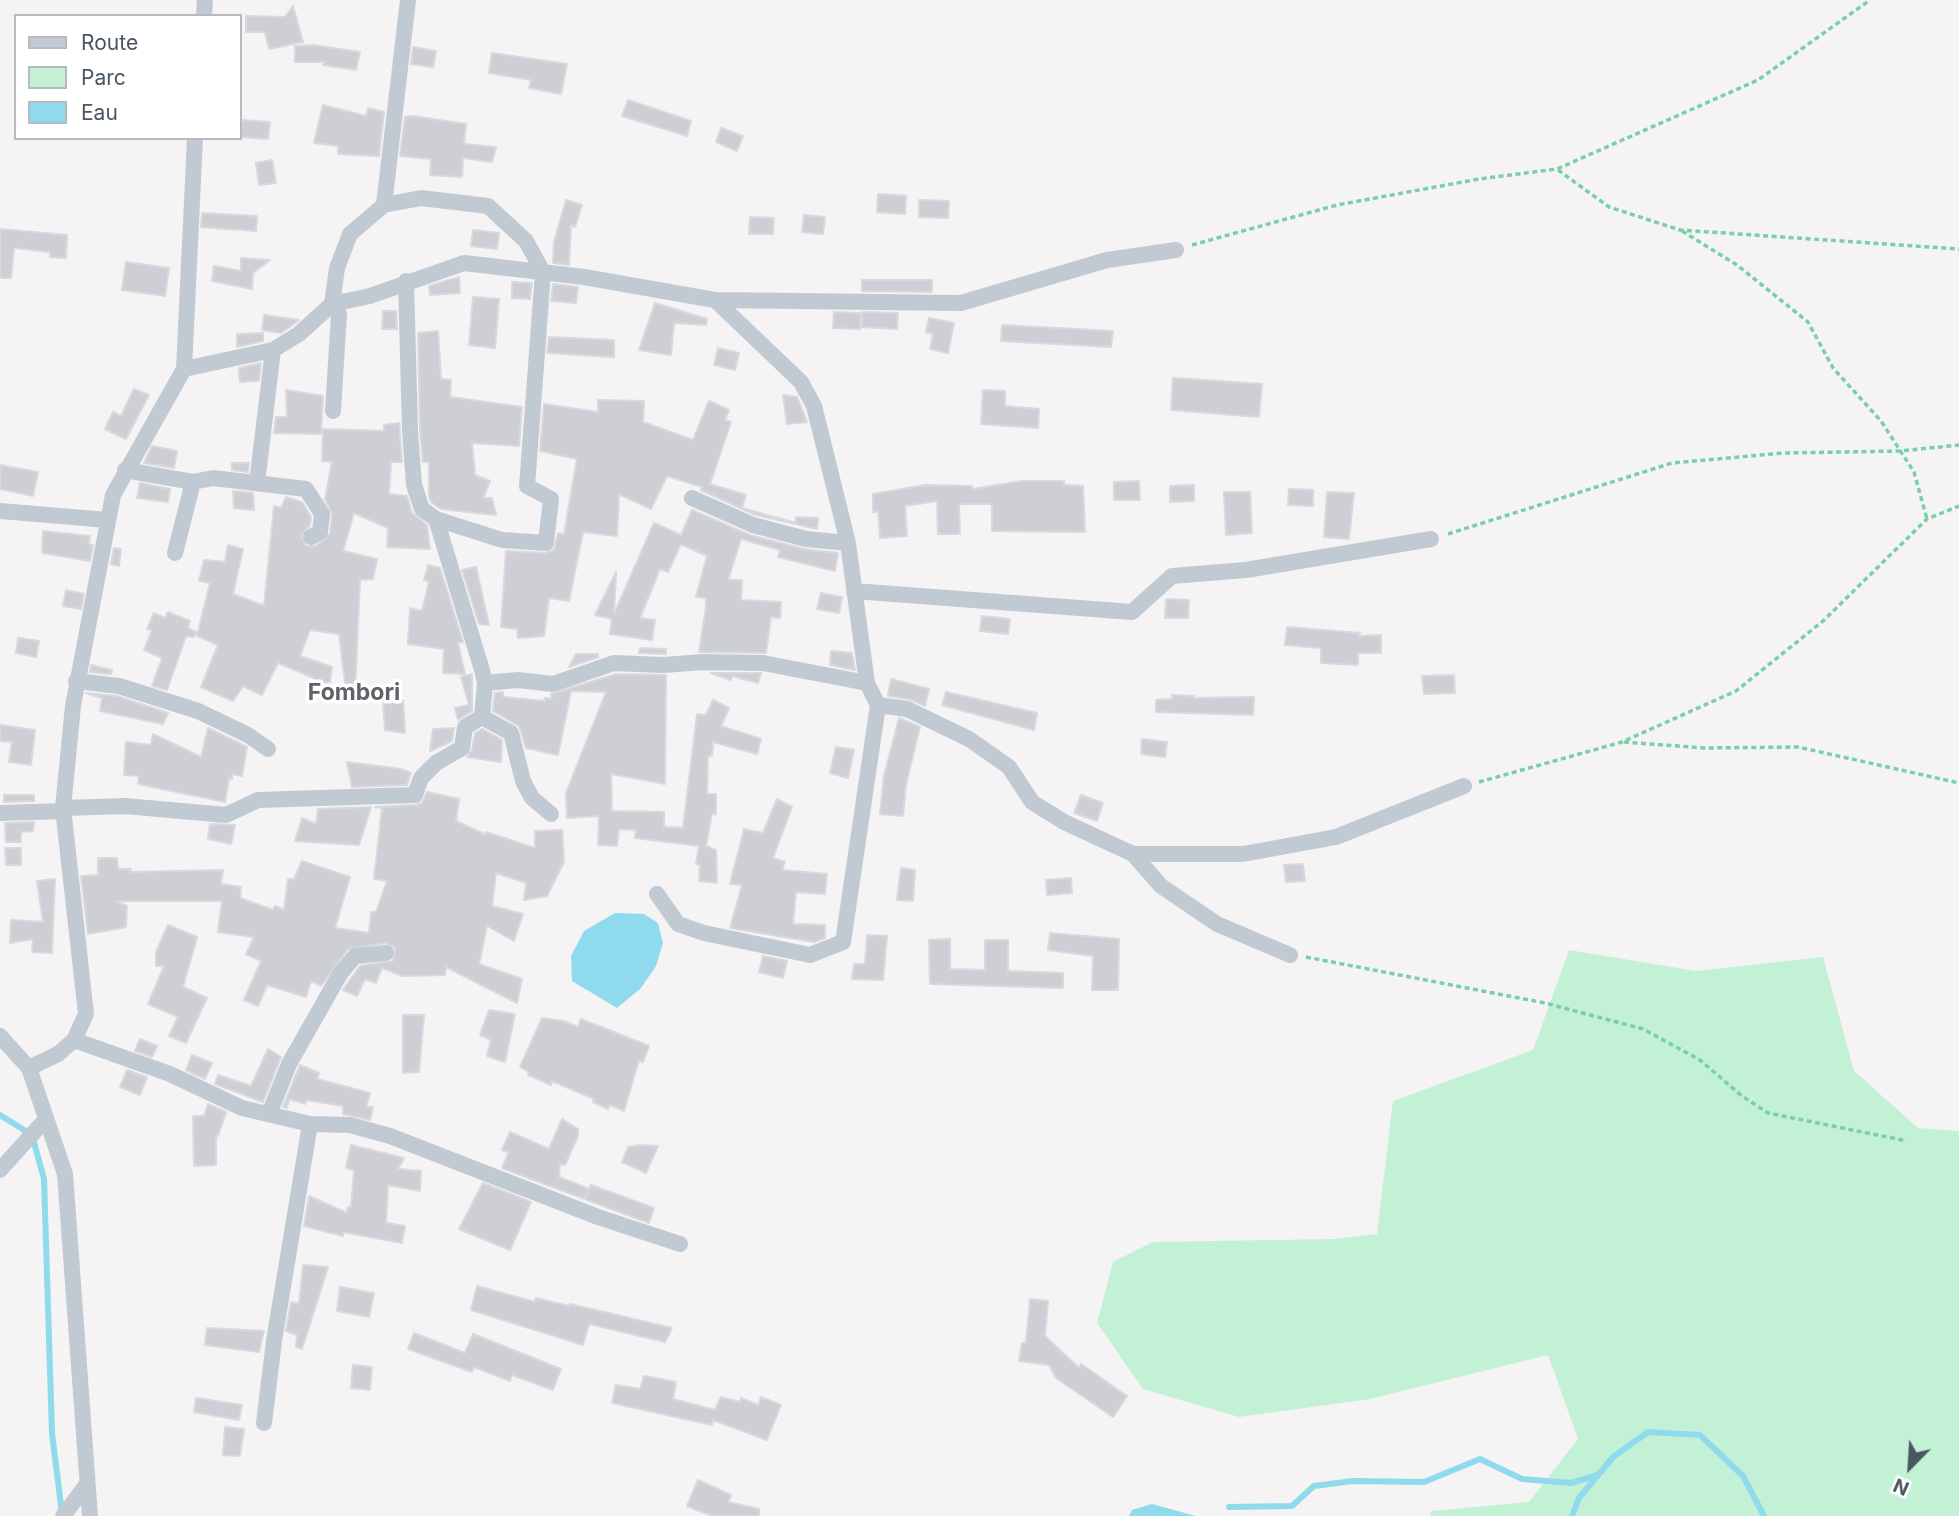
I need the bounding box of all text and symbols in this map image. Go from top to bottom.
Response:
legend [14,14,242,140]
text: Route [81,30,138,55]
text: Parc [81,65,126,90]
text: Eau [81,100,118,125]
district label: Fombori [308,679,400,707]
north arrow [1875,1432,1945,1502]
text: N [1890,1473,1913,1500]

